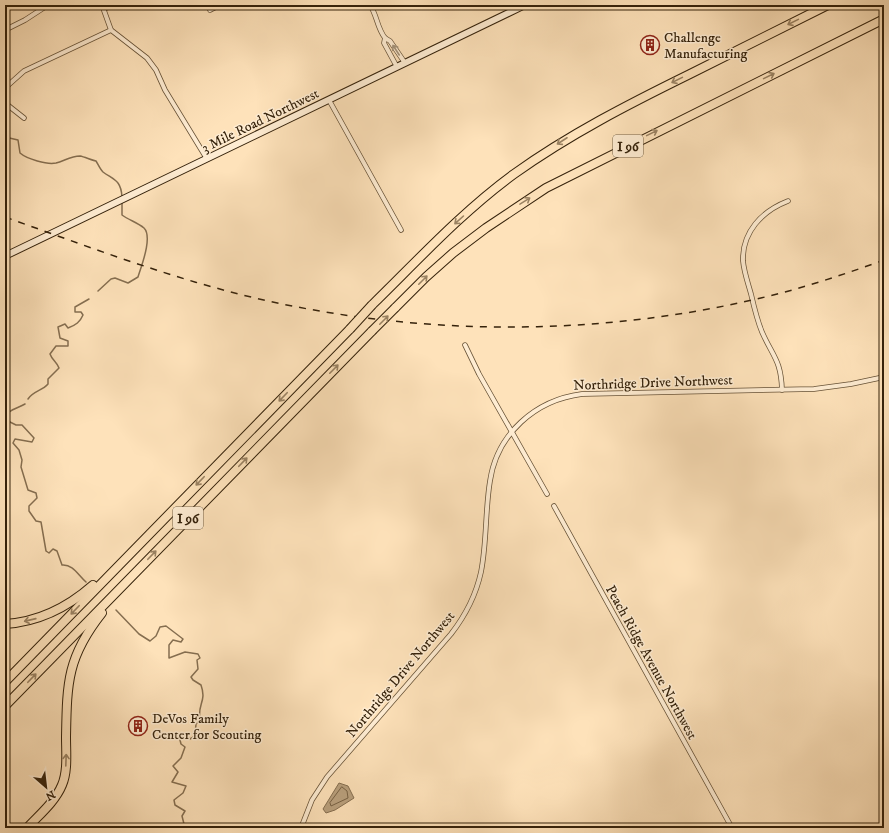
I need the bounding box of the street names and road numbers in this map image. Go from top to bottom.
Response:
street label: 3 Mile Road Northwest [199,84,323,157]
road number: I 96 [613,135,643,157]
street label: Northridge Drive Northwest [573,371,734,395]
road number: I 96 [173,507,203,529]
street label: Peach Ridge Avenue Northwest [601,582,701,743]
street label: Northridge Drive Northwest [343,607,459,741]

